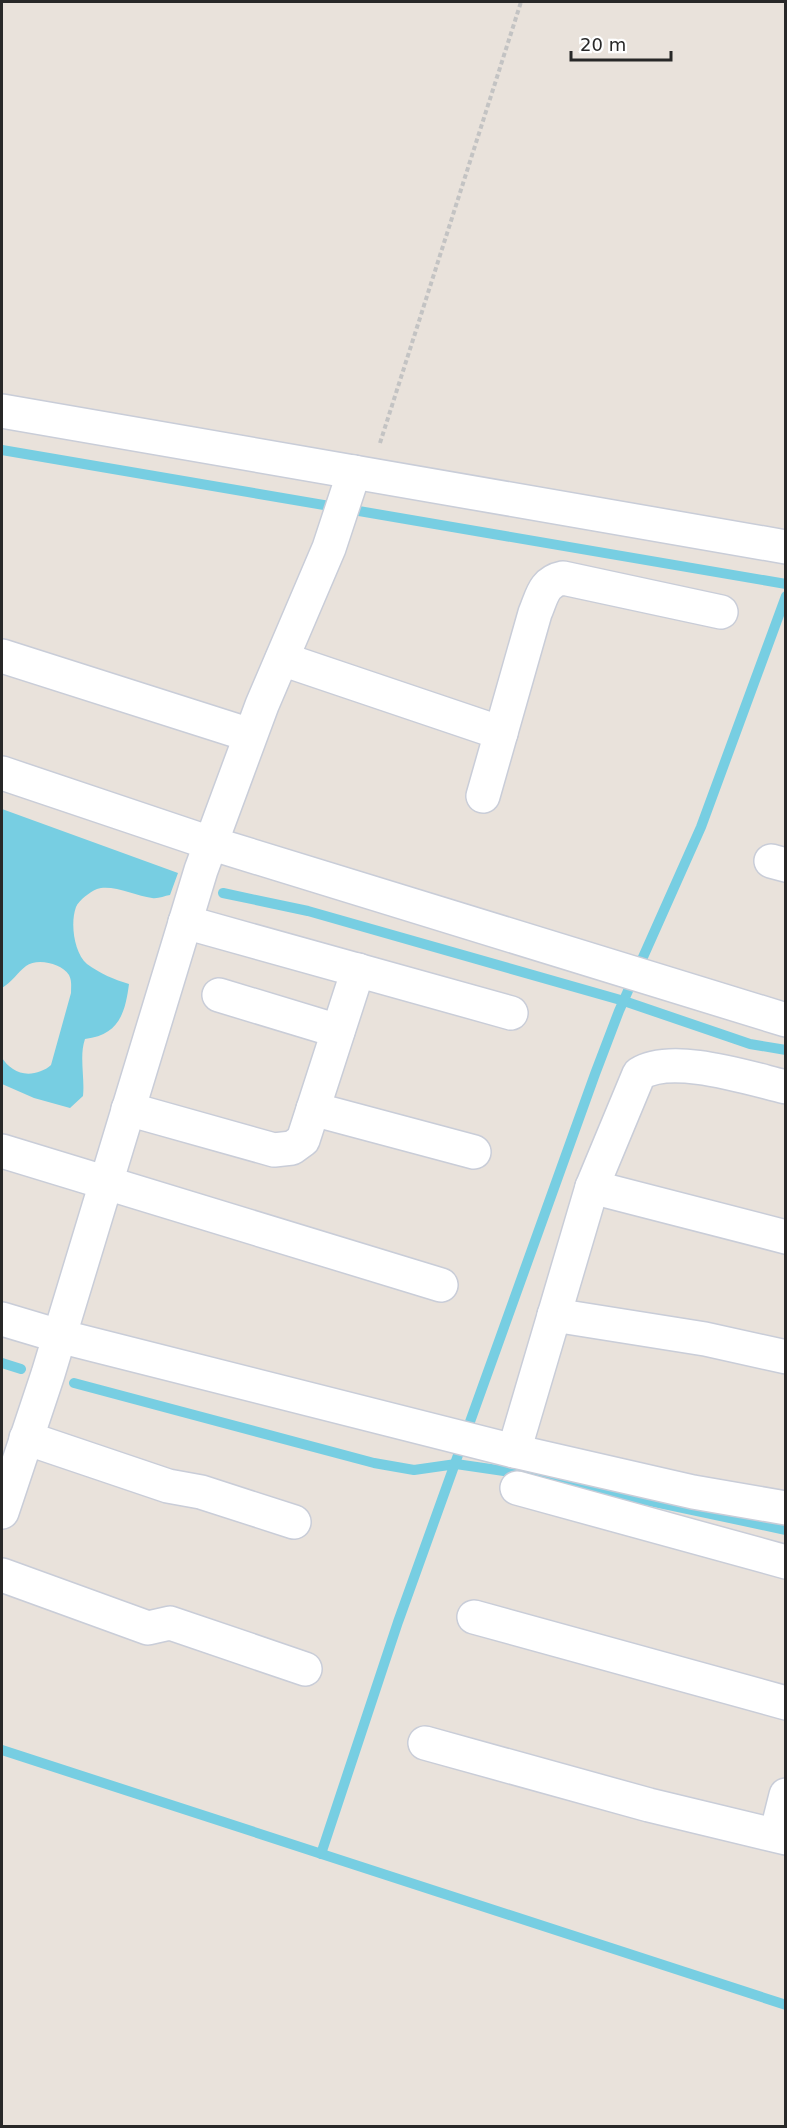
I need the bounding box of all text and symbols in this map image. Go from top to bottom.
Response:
scale bar [571,24,672,62]
text: 20 m [580,34,626,55]

